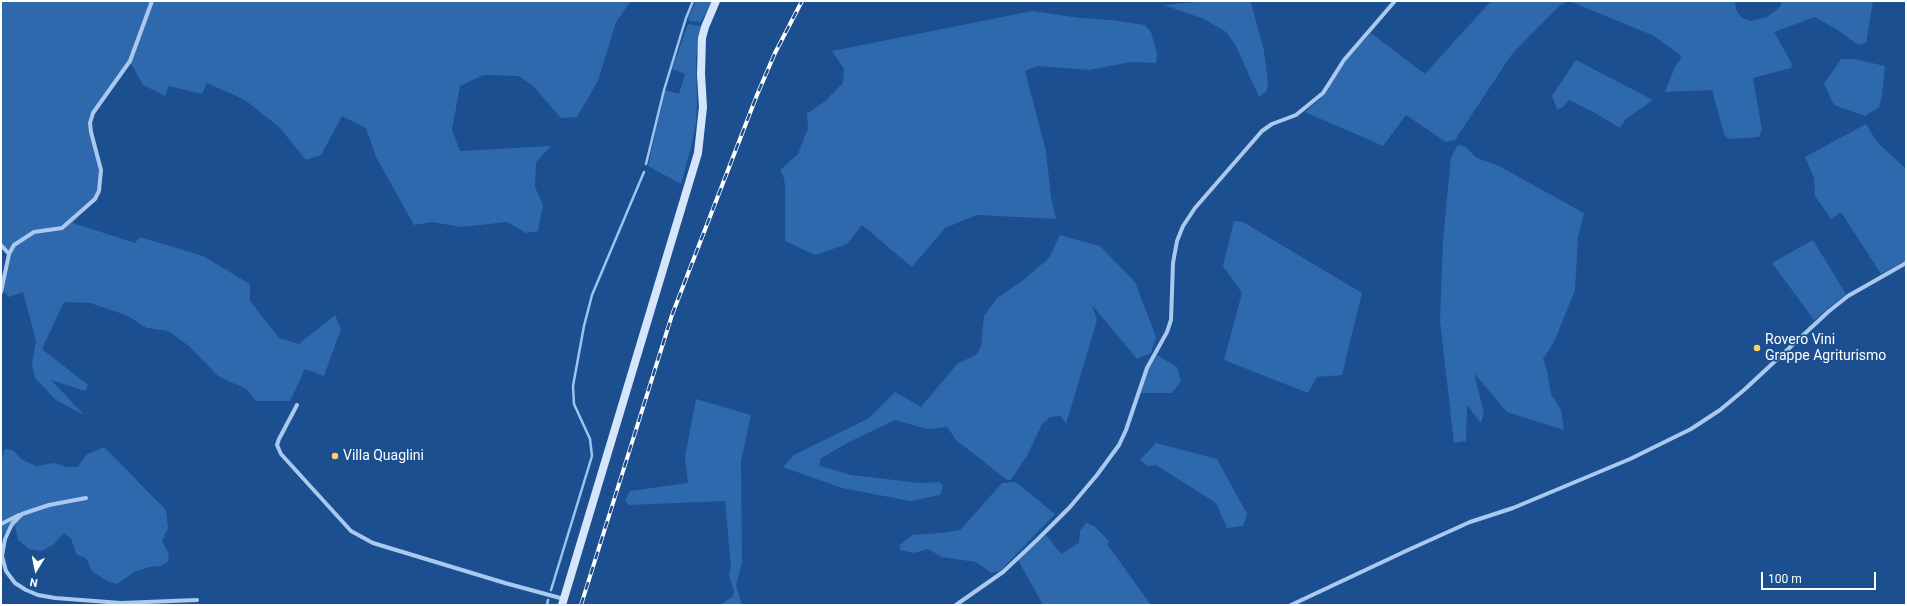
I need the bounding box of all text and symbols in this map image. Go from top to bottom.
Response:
place label: Rovero Vini Grappe Agriturismo [1765,332,1886,364]
marker: Rovero Vini Grappe Agriturismo [1752,343,1762,353]
place label: Villa Quaglini [343,448,424,464]
marker: Villa Quaglini [330,451,340,461]
north arrow [16,550,56,590]
scale bar [1763,564,1878,590]
text: 100 m [1768,572,1802,586]
text: N [29,575,39,589]

